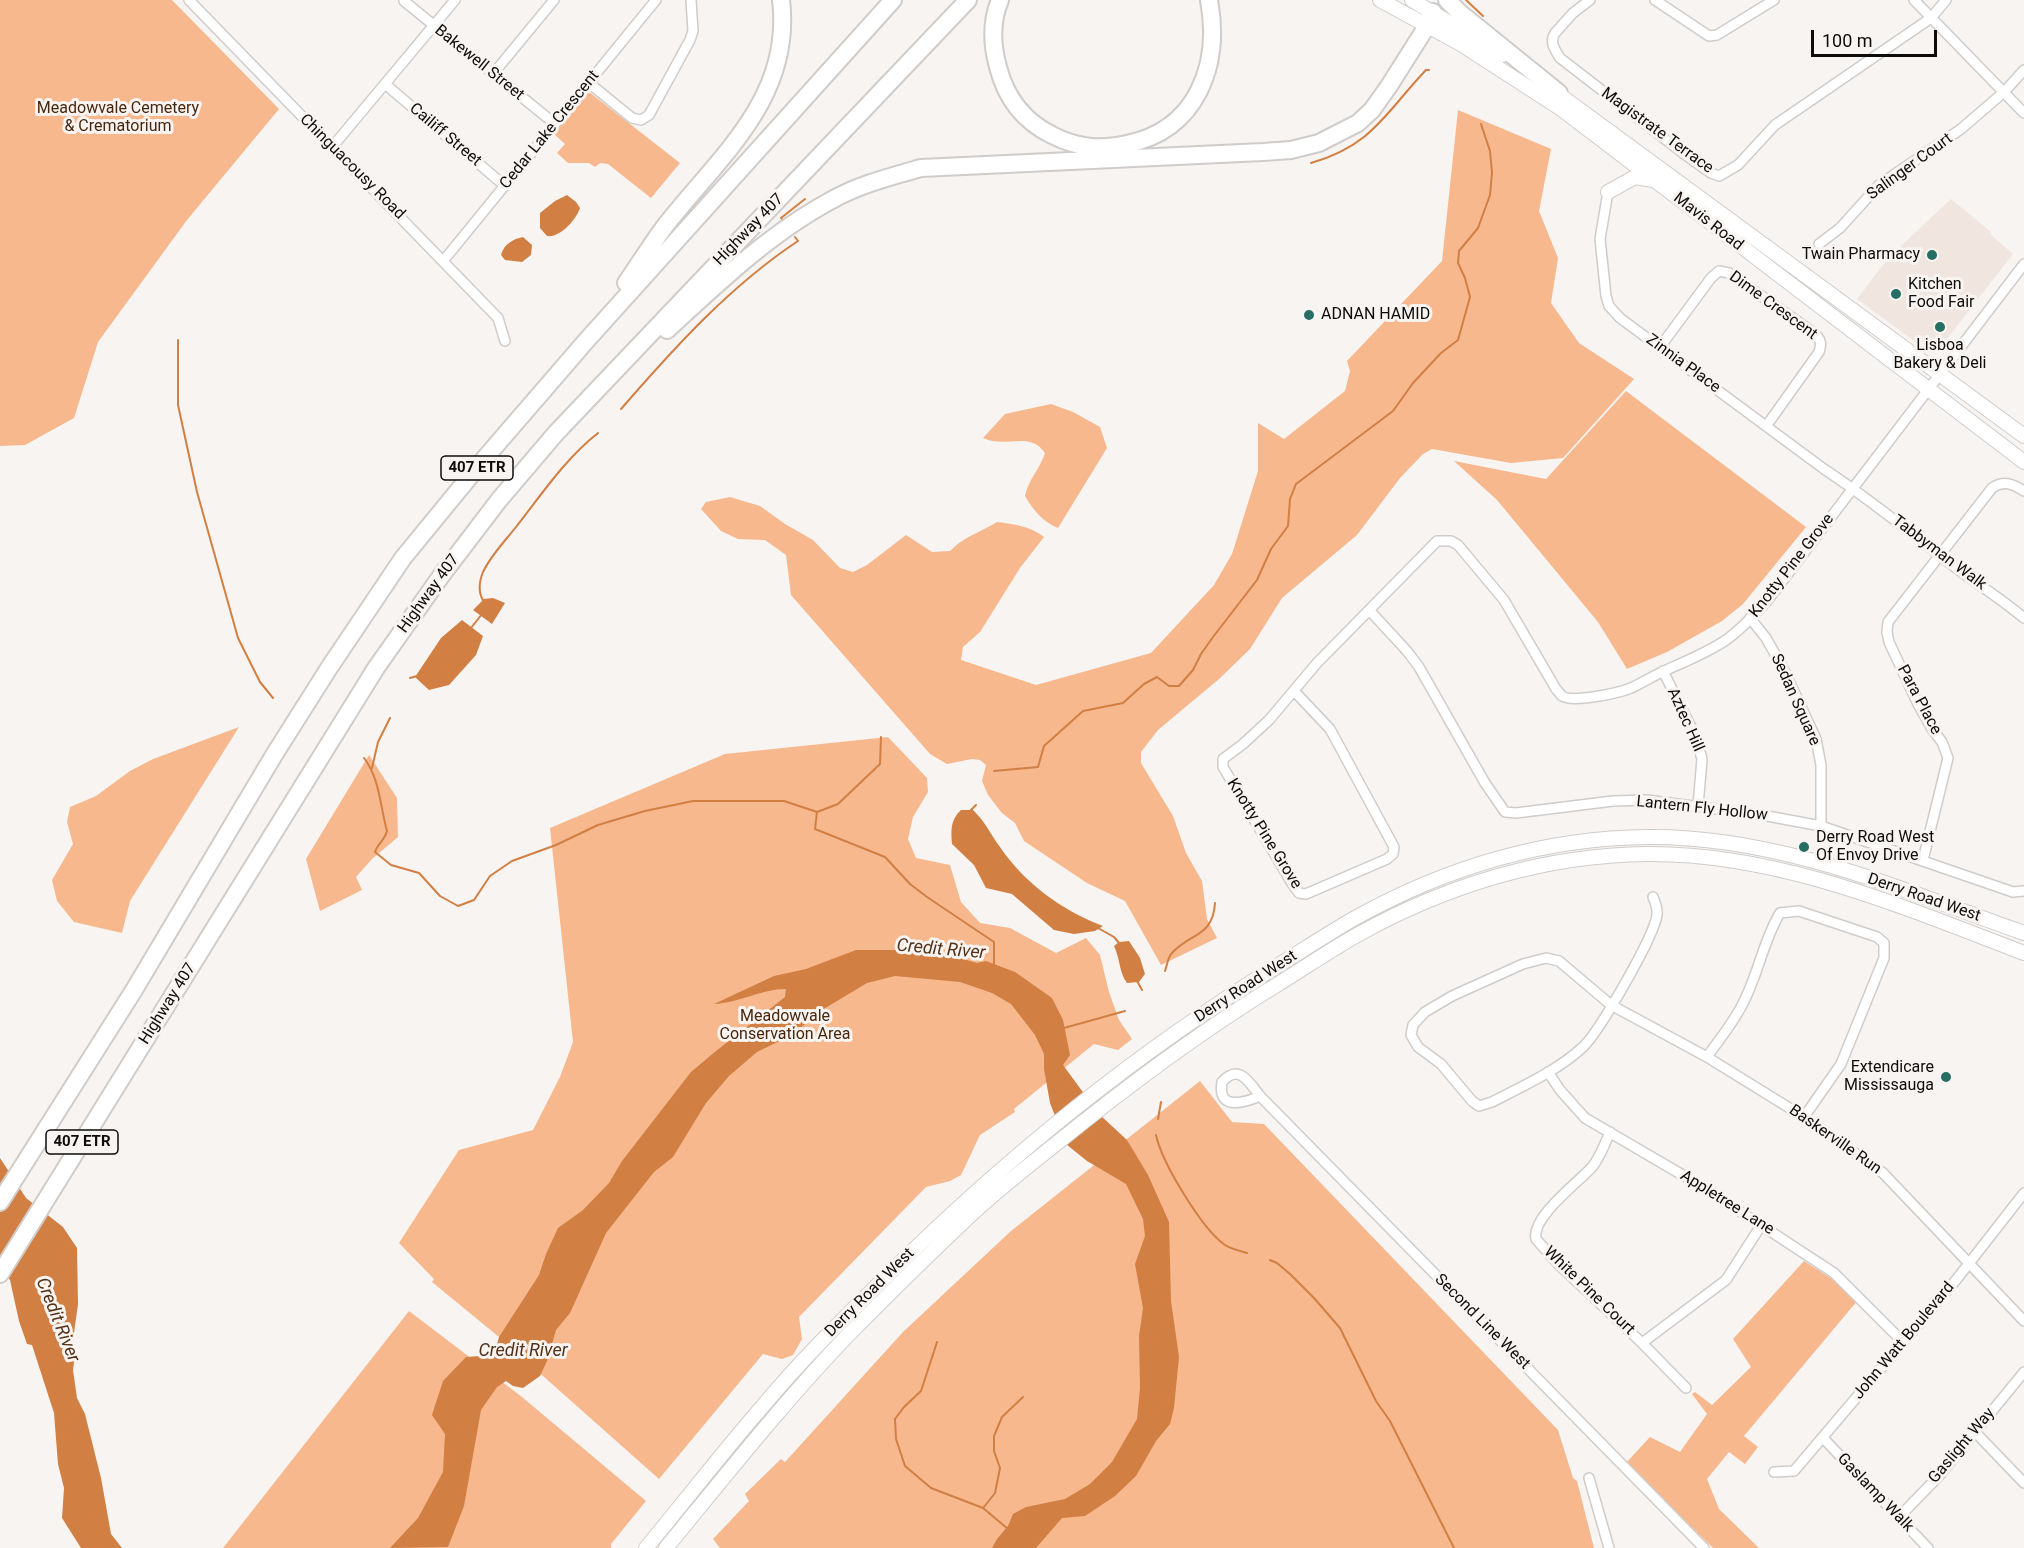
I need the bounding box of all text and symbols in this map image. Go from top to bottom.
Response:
scale bar [1814,18,1940,56]
street label: Bakewell Street [430,21,528,105]
text: 100 m [1822,30,1873,51]
street label: Cedar Lake Crescent [496,67,604,193]
street label: Magistrate Terrace [1597,84,1717,178]
park label: Meadowvale Cemetery & Crematorium [37,99,199,137]
street label: Cailiff Street [405,99,485,171]
street label: Chinguacousy Road [295,110,409,224]
street label: Salinger Court [1863,130,1957,204]
street label: Mavis Road [1669,189,1747,255]
street label: Highway 407 [710,190,788,270]
place label: Twain Pharmacy [1802,245,1920,265]
marker: Twain Pharmacy [1925,248,1939,262]
street label: Dime Crescent [1725,268,1821,344]
place label: Kitchen Food Fair [1908,275,1975,313]
marker: Kitchen Food Fair [1889,287,1903,301]
place label: ADNAN HAMID [1321,305,1430,325]
marker: ADNAN HAMID [1302,308,1316,322]
marker: Lisboa Bakery & Deli [1933,320,1947,334]
street label: Zinnia Place [1642,331,1724,397]
place label: Lisboa Bakery & Deli [1894,336,1986,374]
road number: 407 ETR [441,456,513,480]
street label: Knotty Pine Grove [1746,510,1838,622]
street label: Tabbyman Walk [1888,511,1990,595]
street label: Highway 407 [394,551,464,637]
street label: Sedan Square [1766,651,1824,749]
street label: Para Place [1893,662,1945,738]
street label: Aztec Hill [1662,685,1708,755]
street label: Knotty Pine Grove [1222,775,1306,893]
street label: Lantern Fly Hollow [1635,793,1769,825]
place label: Derry Road West Of Envoy Drive [1816,828,1934,866]
marker: Derry Road West Of Envoy Drive [1797,840,1811,854]
street label: Derry Road West [1865,870,1983,926]
water label: Credit River [896,935,986,965]
street label: Derry Road West [1191,947,1301,1027]
street label: Highway 407 [135,960,201,1048]
park label: Meadowvale Conservation Area [720,1007,850,1045]
place label: Extendicare Mississauga [1844,1058,1934,1096]
marker: Extendicare Mississauga [1939,1070,1953,1084]
street label: Baskerville Run [1785,1101,1885,1179]
road number: 407 ETR [46,1130,118,1154]
street label: Appletree Lane [1677,1167,1777,1239]
street label: White Pine Court [1539,1243,1639,1339]
street label: Derry Road West [821,1244,919,1342]
street label: Second Line West [1430,1270,1534,1374]
water label: Credit River [30,1275,84,1365]
street label: John Watt Boulevard [1849,1278,1959,1404]
water label: Credit River [478,1340,568,1362]
street label: Gaslight Way [1925,1404,1999,1488]
street label: Gaslamp Walk [1833,1450,1917,1536]

